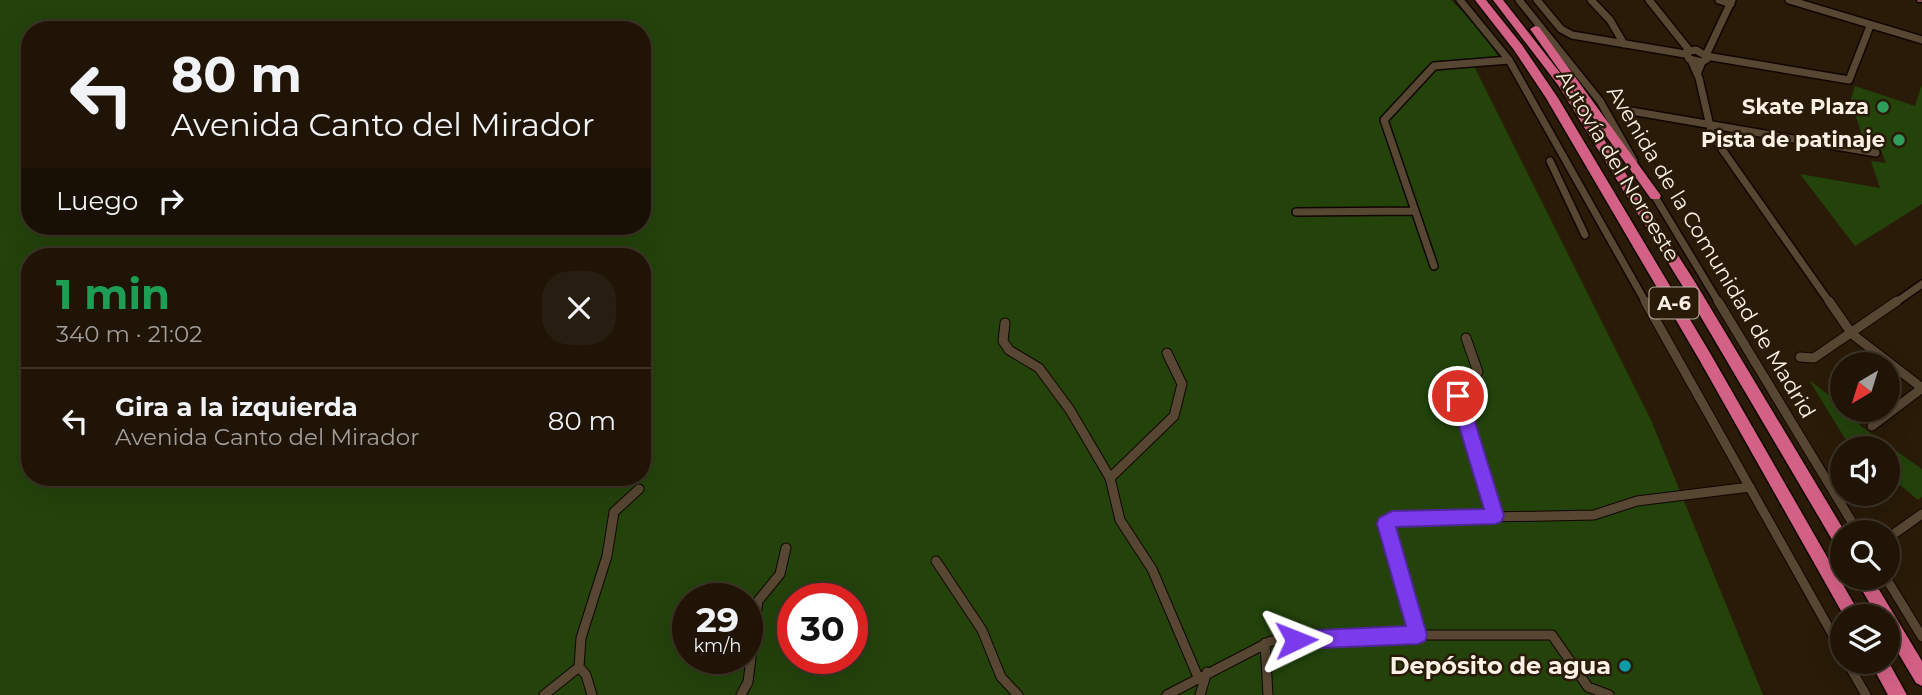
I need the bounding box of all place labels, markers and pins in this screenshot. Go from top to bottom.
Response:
place label: Skate Plaza [1742,94,1869,119]
marker: Skate Plaza [1875,99,1891,115]
place label: Pista de patinaje [1701,127,1885,152]
marker: Pista de patinaje [1891,132,1907,148]
pin [1428,366,1488,426]
place label: Depósito de agua [1390,651,1611,680]
marker: Depósito de agua [1617,658,1633,674]

